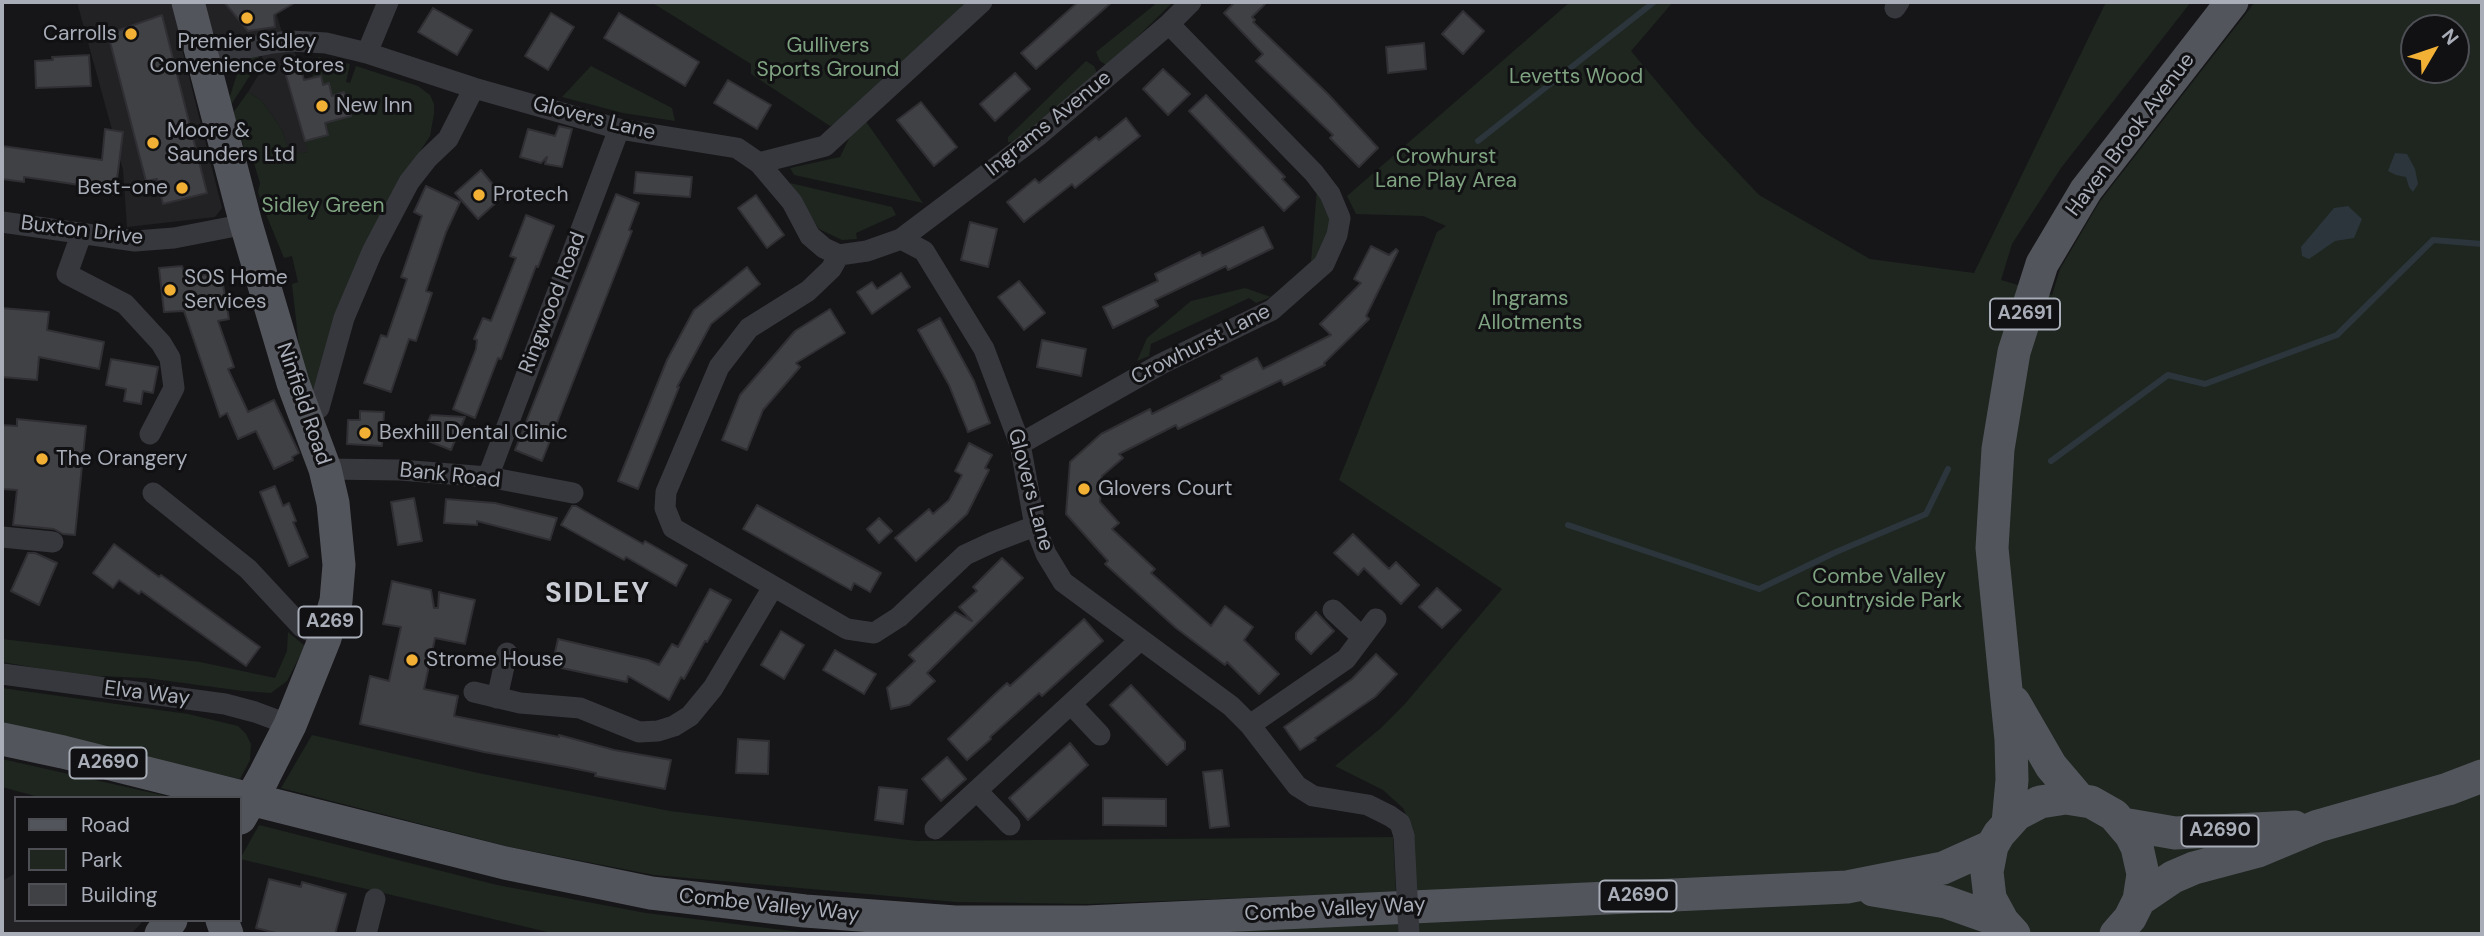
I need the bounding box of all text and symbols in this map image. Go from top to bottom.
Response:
marker: Premier Sidley Convenience Stores [239,10,255,26]
north arrow [2400,14,2470,84]
place label: Carrolls [43,21,117,47]
text: N [2436,23,2464,50]
marker: Carrolls [123,26,139,42]
place label: Premier Sidley Convenience Stores [150,29,344,79]
park label: Gullivers Sports Ground [757,33,899,83]
street label: Haven Brook Avenue [2061,48,2201,222]
park label: Levetts Wood [1509,64,1643,90]
street label: Ingrams Avenue [981,66,1117,182]
street label: Glovers Lane [530,92,658,146]
place label: New Inn [336,93,413,119]
marker: New Inn [314,98,330,114]
place label: Moore & Saunders Ltd [167,118,295,168]
marker: Moore & Saunders Ltd [145,135,161,151]
park label: Crowhurst Lane Play Area [1375,144,1517,194]
place label: Best-one [77,175,168,201]
marker: Best-one [174,180,190,196]
place label: Protech [493,182,569,208]
marker: Protech [471,187,487,203]
park label: Sidley Green [261,193,385,219]
street label: Buxton Drive [19,211,145,251]
street label: Ringwood Road [514,229,592,377]
place label: SOS Home Services [184,265,288,315]
marker: SOS Home Services [162,282,178,298]
park label: Ingrams Allotments [1477,286,1583,336]
road number: A2691 [1990,298,2060,330]
street label: Crowhurst Lane [1127,299,1275,391]
street label: Ninfield Road [270,340,336,468]
place label: Bexhill Dental Clinic [379,420,568,446]
marker: Bexhill Dental Clinic [357,425,373,441]
street label: Glovers Lane [1002,426,1058,554]
place label: The Orangery [56,446,188,472]
marker: The Orangery [34,451,50,467]
street label: Bank Road [398,458,502,494]
place label: Glovers Court [1098,476,1232,502]
marker: Glovers Court [1076,481,1092,497]
park label: Combe Valley Countryside Park [1796,564,1962,614]
district label: SIDLEY [546,578,650,612]
road number: A269 [298,607,362,638]
place label: Strome House [426,647,564,673]
marker: Strome House [404,652,420,668]
street label: Elva Way [103,676,191,712]
road number: A2690 [70,748,146,778]
legend [14,796,242,922]
text: Road [81,811,130,839]
road number: A2690 [2182,816,2258,846]
text: Park [81,846,122,874]
road number: A2690 [1600,880,1676,912]
text: Building [81,881,157,909]
street label: Combe Valley Way [677,884,861,928]
street label: Combe Valley Way [1244,893,1426,927]

